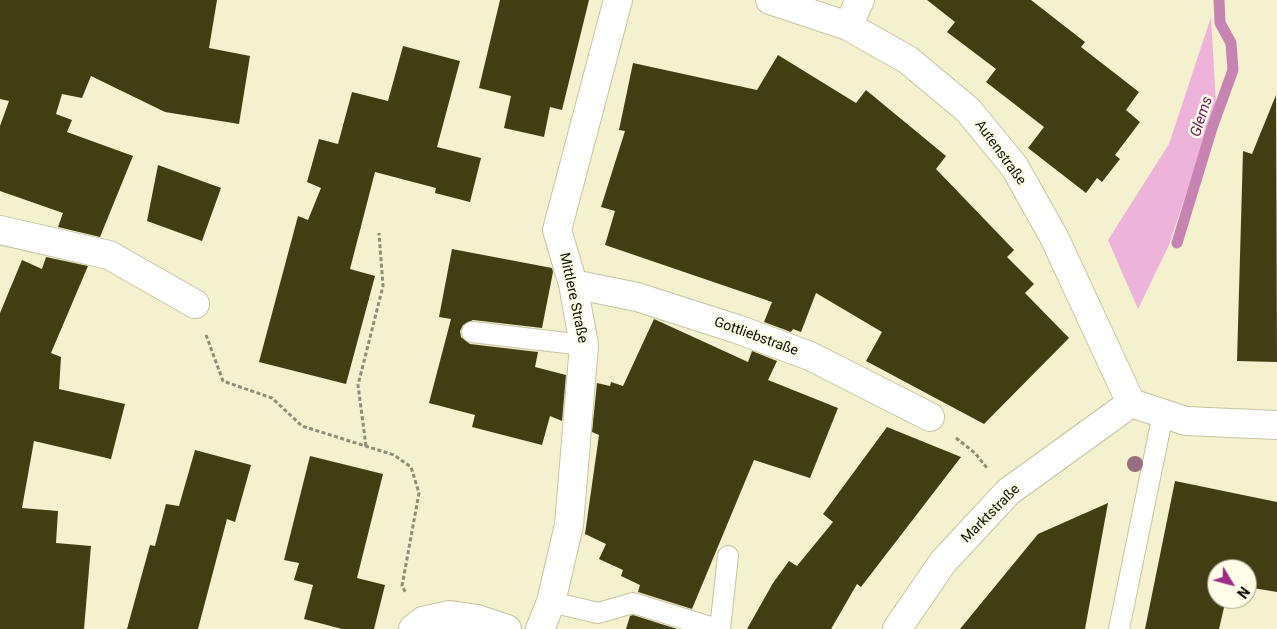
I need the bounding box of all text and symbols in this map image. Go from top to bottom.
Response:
water label: Glems [1187,95,1217,139]
street label: Autenstraße [971,117,1029,189]
street label: Mittlere Straße [555,251,591,345]
street label: Gottliebstraße [712,314,800,360]
street label: Marktstraße [958,481,1024,547]
north arrow [1207,559,1257,609]
text: N [1234,584,1253,601]

